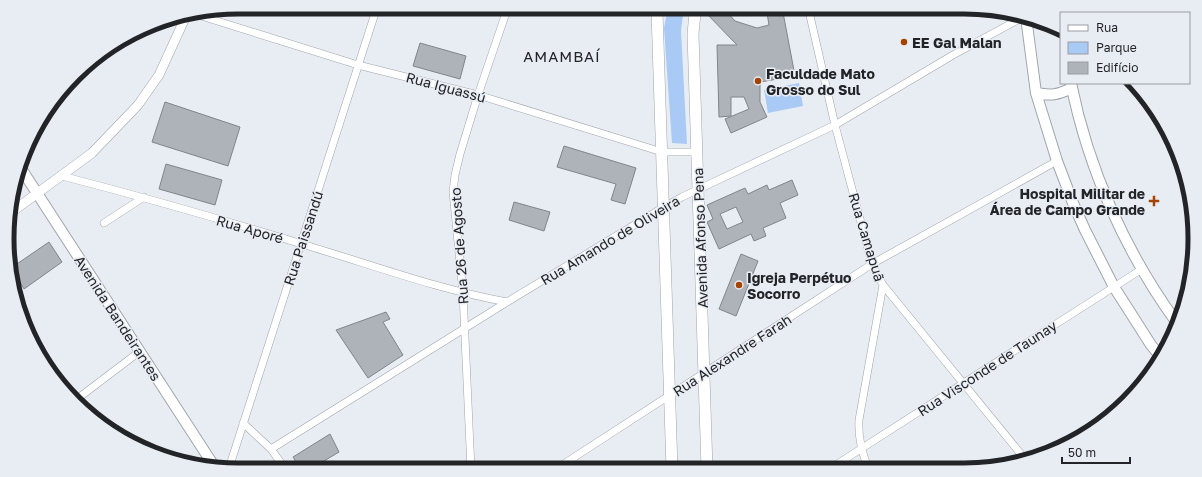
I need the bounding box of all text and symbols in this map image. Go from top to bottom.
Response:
legend [1060,12,1190,84]
text: Rua [1096,20,1118,35]
place label: EE Gal Malan [912,34,1001,51]
marker: EE Gal Malan [899,37,909,47]
text: Parque [1096,40,1137,55]
district label: AMAMBAÍ [523,47,601,65]
text: Edifício [1096,60,1138,75]
place label: Faculdade Mato Grosso do Sul [766,65,875,98]
street label: Rua Iguassú [404,68,488,106]
marker: Faculdade Mato Grosso do Sul [753,76,763,86]
street label: Avenida Afonso Pena [689,167,711,309]
place label: Hospital Militar de Área de Campo Grande [990,185,1145,218]
street label: Rua 26 de Agosto [446,187,472,305]
street label: Rua Paissandú [280,189,326,287]
street label: Rua Camapuã [845,191,889,283]
street label: Rua Amando de Oliveira [537,192,683,288]
marker: Hospital Militar de Área de Campo Grande [1148,195,1160,207]
street label: Rua Aporé [215,211,285,247]
street label: Avenida Bandeirantes [71,252,165,384]
place label: Igreja Perpétuo Socorro [747,269,851,302]
marker: Igreja Perpétuo Socorro [734,280,744,290]
street label: Rua Alexandre Farah [670,310,794,400]
street label: Rua Visconde de Taunay [914,316,1060,419]
scale bar [1062,439,1130,465]
text: 50 m [1068,445,1096,460]

